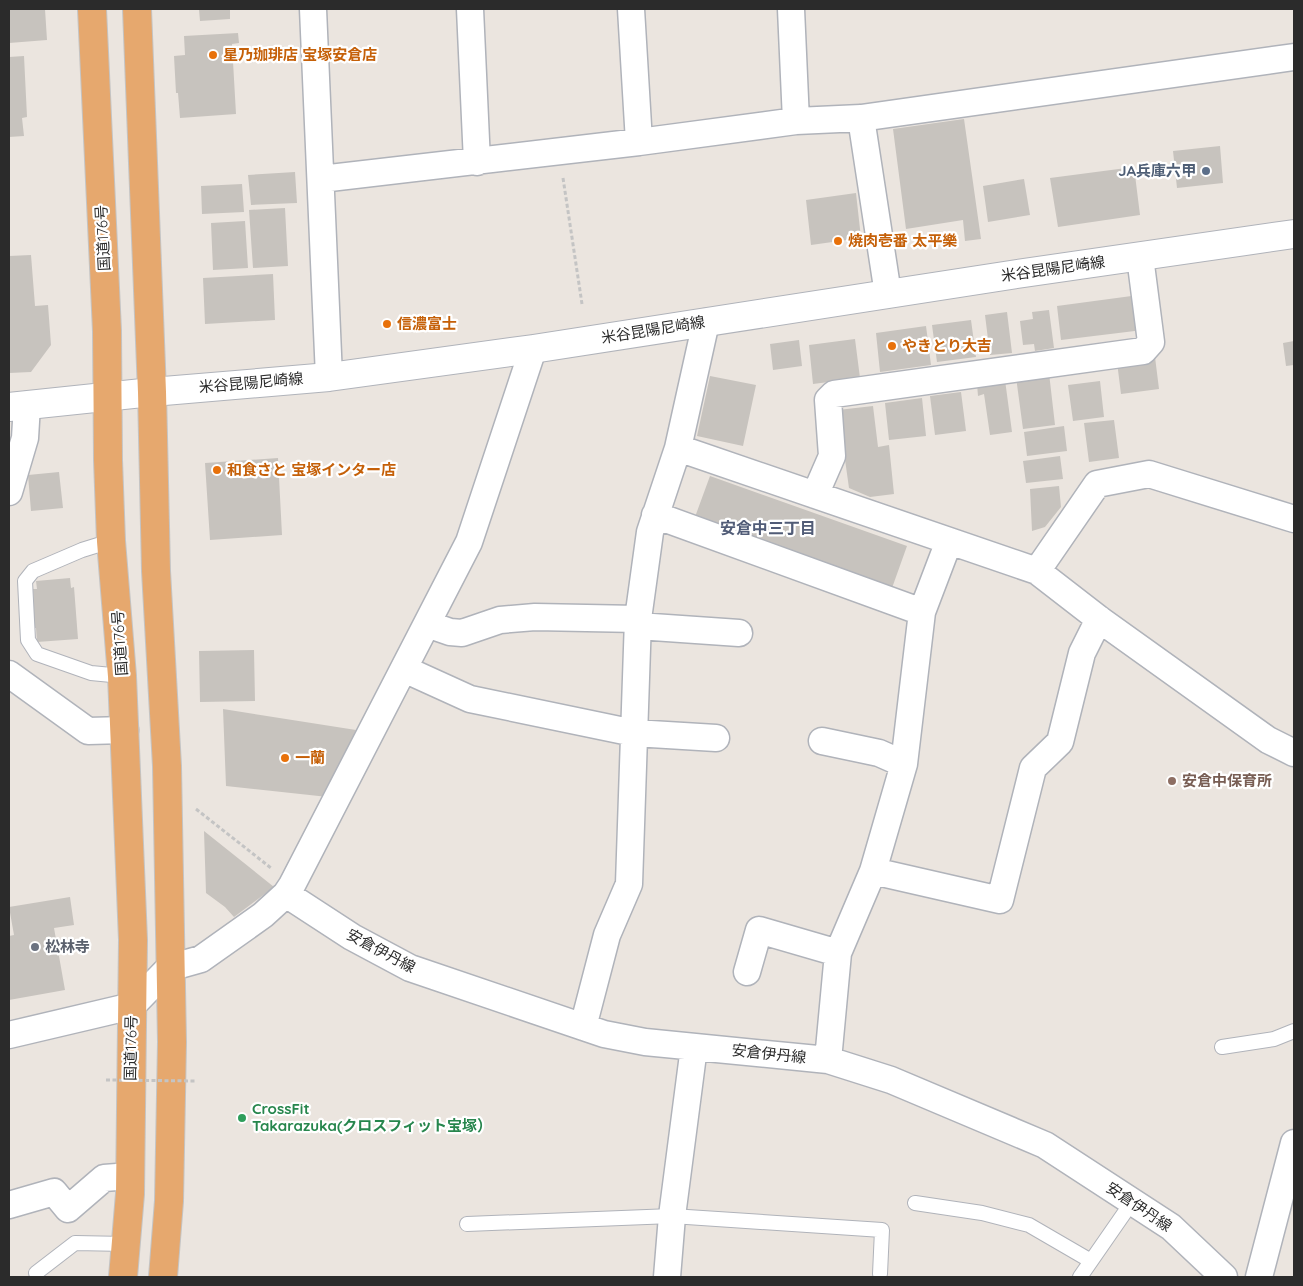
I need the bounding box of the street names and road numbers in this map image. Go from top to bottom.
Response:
street label: 国道176号 [91,205,114,271]
street label: 米谷昆陽尼崎線 [1000,252,1106,285]
street label: 米谷昆陽尼崎線 [600,312,706,347]
street label: 米谷昆陽尼崎線 [198,368,304,397]
street label: 国道176号 [108,610,131,677]
street label: 安倉伊丹線 [344,925,419,977]
street label: 国道176号 [120,1015,141,1081]
street label: 安倉伊丹線 [731,1040,807,1067]
street label: 安倉伊丹線 [1103,1178,1176,1235]

